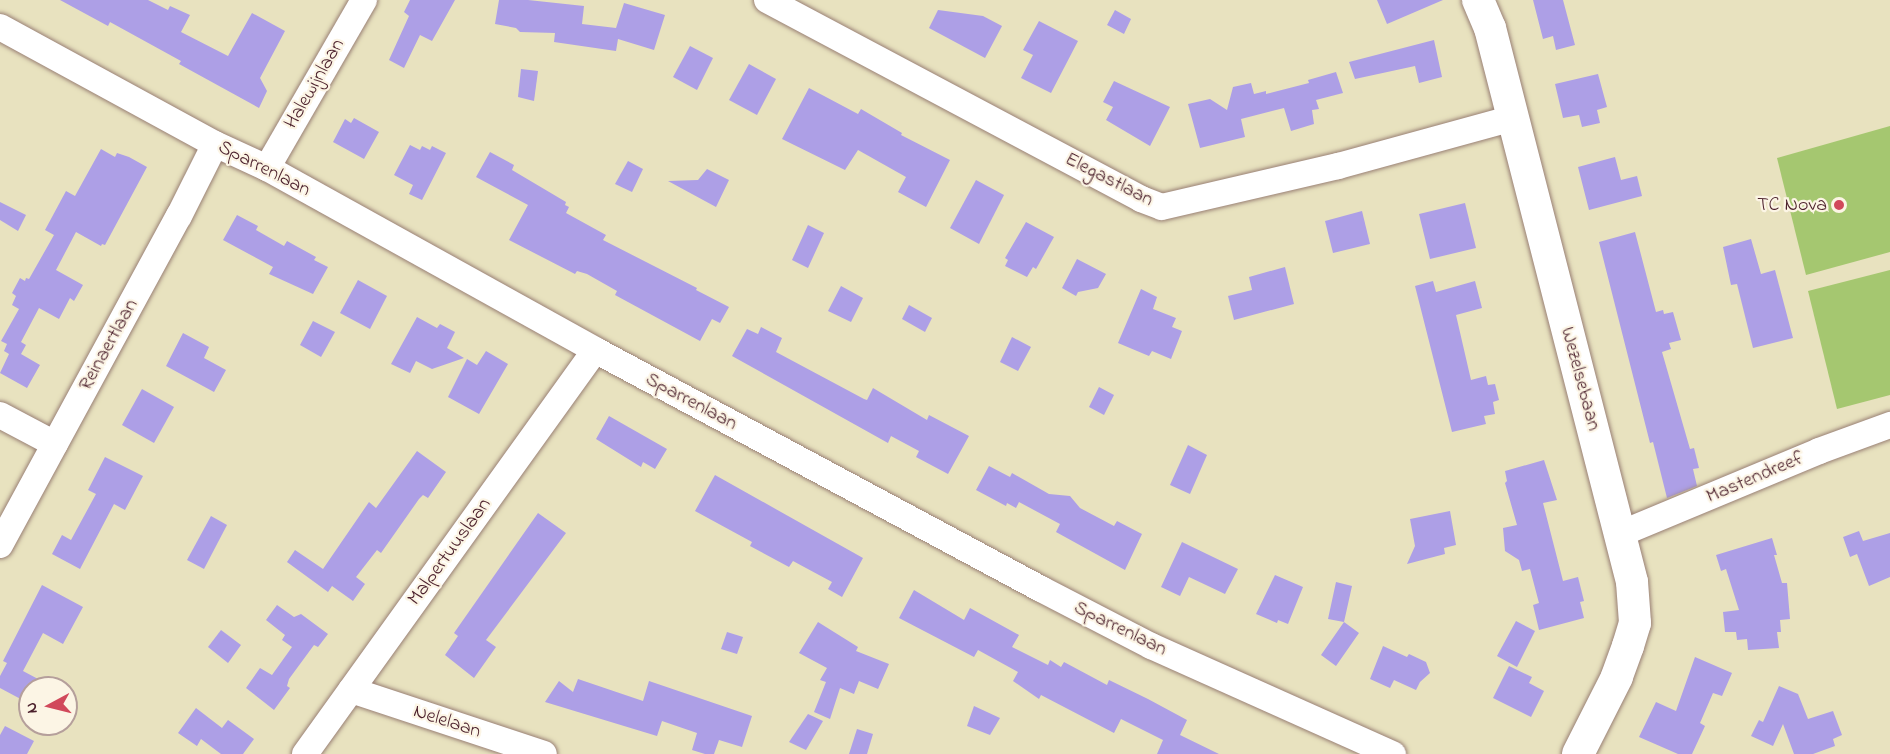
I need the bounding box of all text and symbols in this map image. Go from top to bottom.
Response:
street label: Halewijnlaan [280,35,350,133]
street label: Sparrenlaan [214,135,314,203]
street label: Elegastlaan [1061,148,1157,212]
place label: TC Nova [1757,193,1827,217]
marker: TC Nova [1832,198,1846,212]
street label: Reinaertlaan [74,295,144,395]
street label: Wezelsebaan [1555,325,1605,433]
street label: Sparrenlaan [641,368,741,436]
street label: Mastendreef [1703,447,1807,509]
street label: Malpertuuslaan [403,494,497,610]
street label: Sparrenlaan [1070,596,1170,662]
north arrow [18,676,78,736]
street label: Nelelaan [410,700,484,744]
text: N [20,701,45,715]

